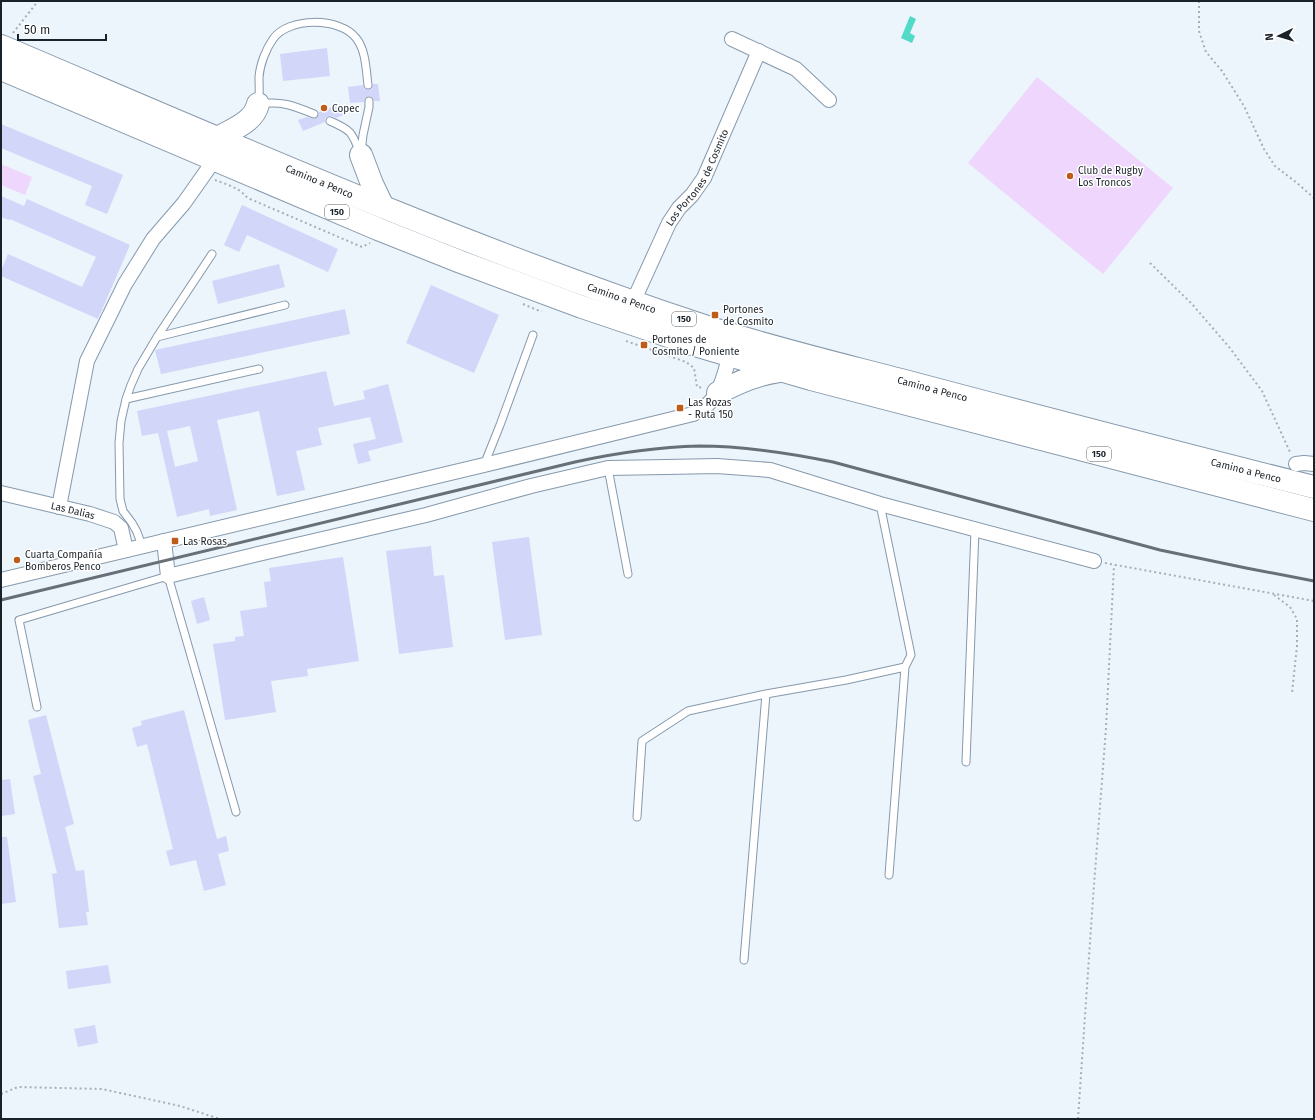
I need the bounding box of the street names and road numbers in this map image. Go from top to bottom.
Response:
street label: Los Portones de Cosmito [664,127,732,228]
street label: Camino a Penco [284,162,355,201]
road number: 150 [325,205,349,219]
street label: Camino a Penco [585,281,658,316]
road number: 150 [672,312,696,326]
street label: Camino a Penco [896,374,969,404]
road number: 150 [1087,447,1111,461]
street label: Camino a Penco [1210,456,1283,486]
street label: Las Dalias [50,500,97,522]

